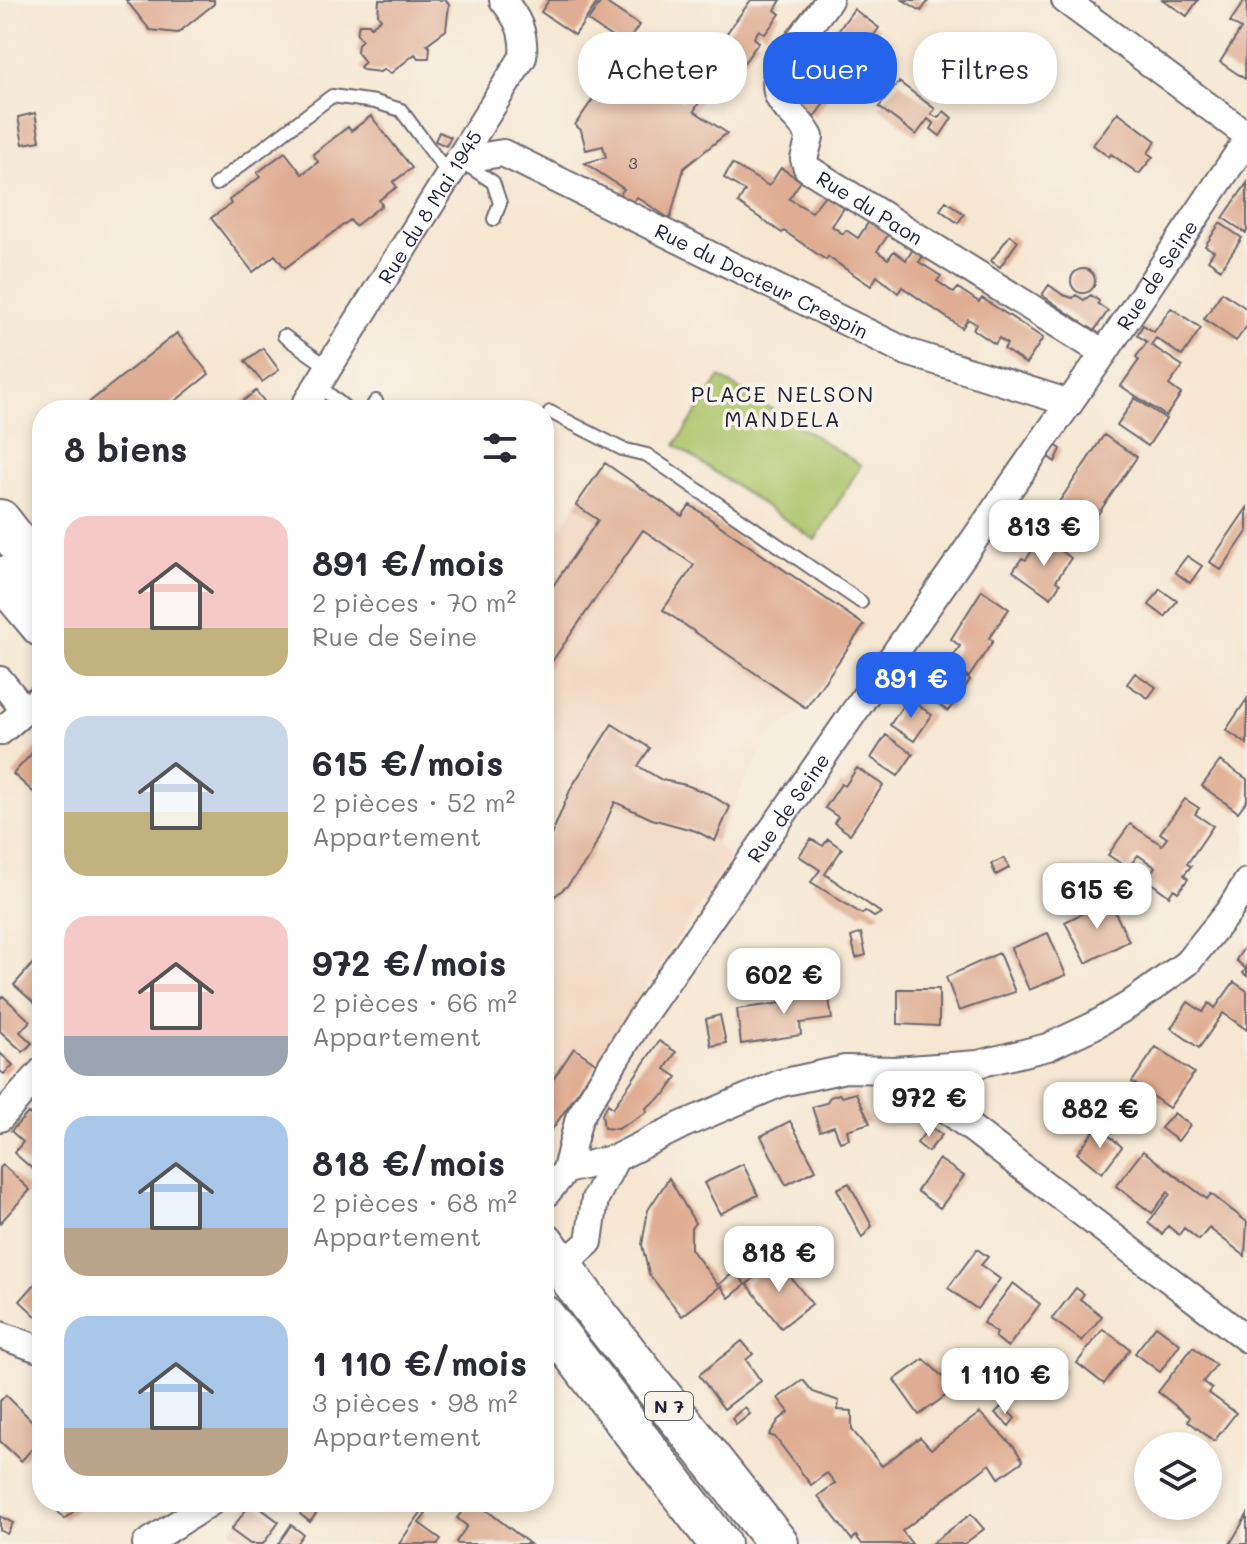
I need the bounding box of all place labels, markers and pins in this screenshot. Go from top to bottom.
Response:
pin: 813 € [988,500,1100,568]
pin: 891 € [855,652,967,720]
pin: 615 € [1041,863,1153,931]
pin: 602 € [728,948,840,1016]
pin: 972 € [873,1071,985,1139]
pin: 882 € [1044,1082,1156,1150]
pin: 818 € [723,1226,835,1294]
pin: 1 110 € [931,1348,1079,1416]

